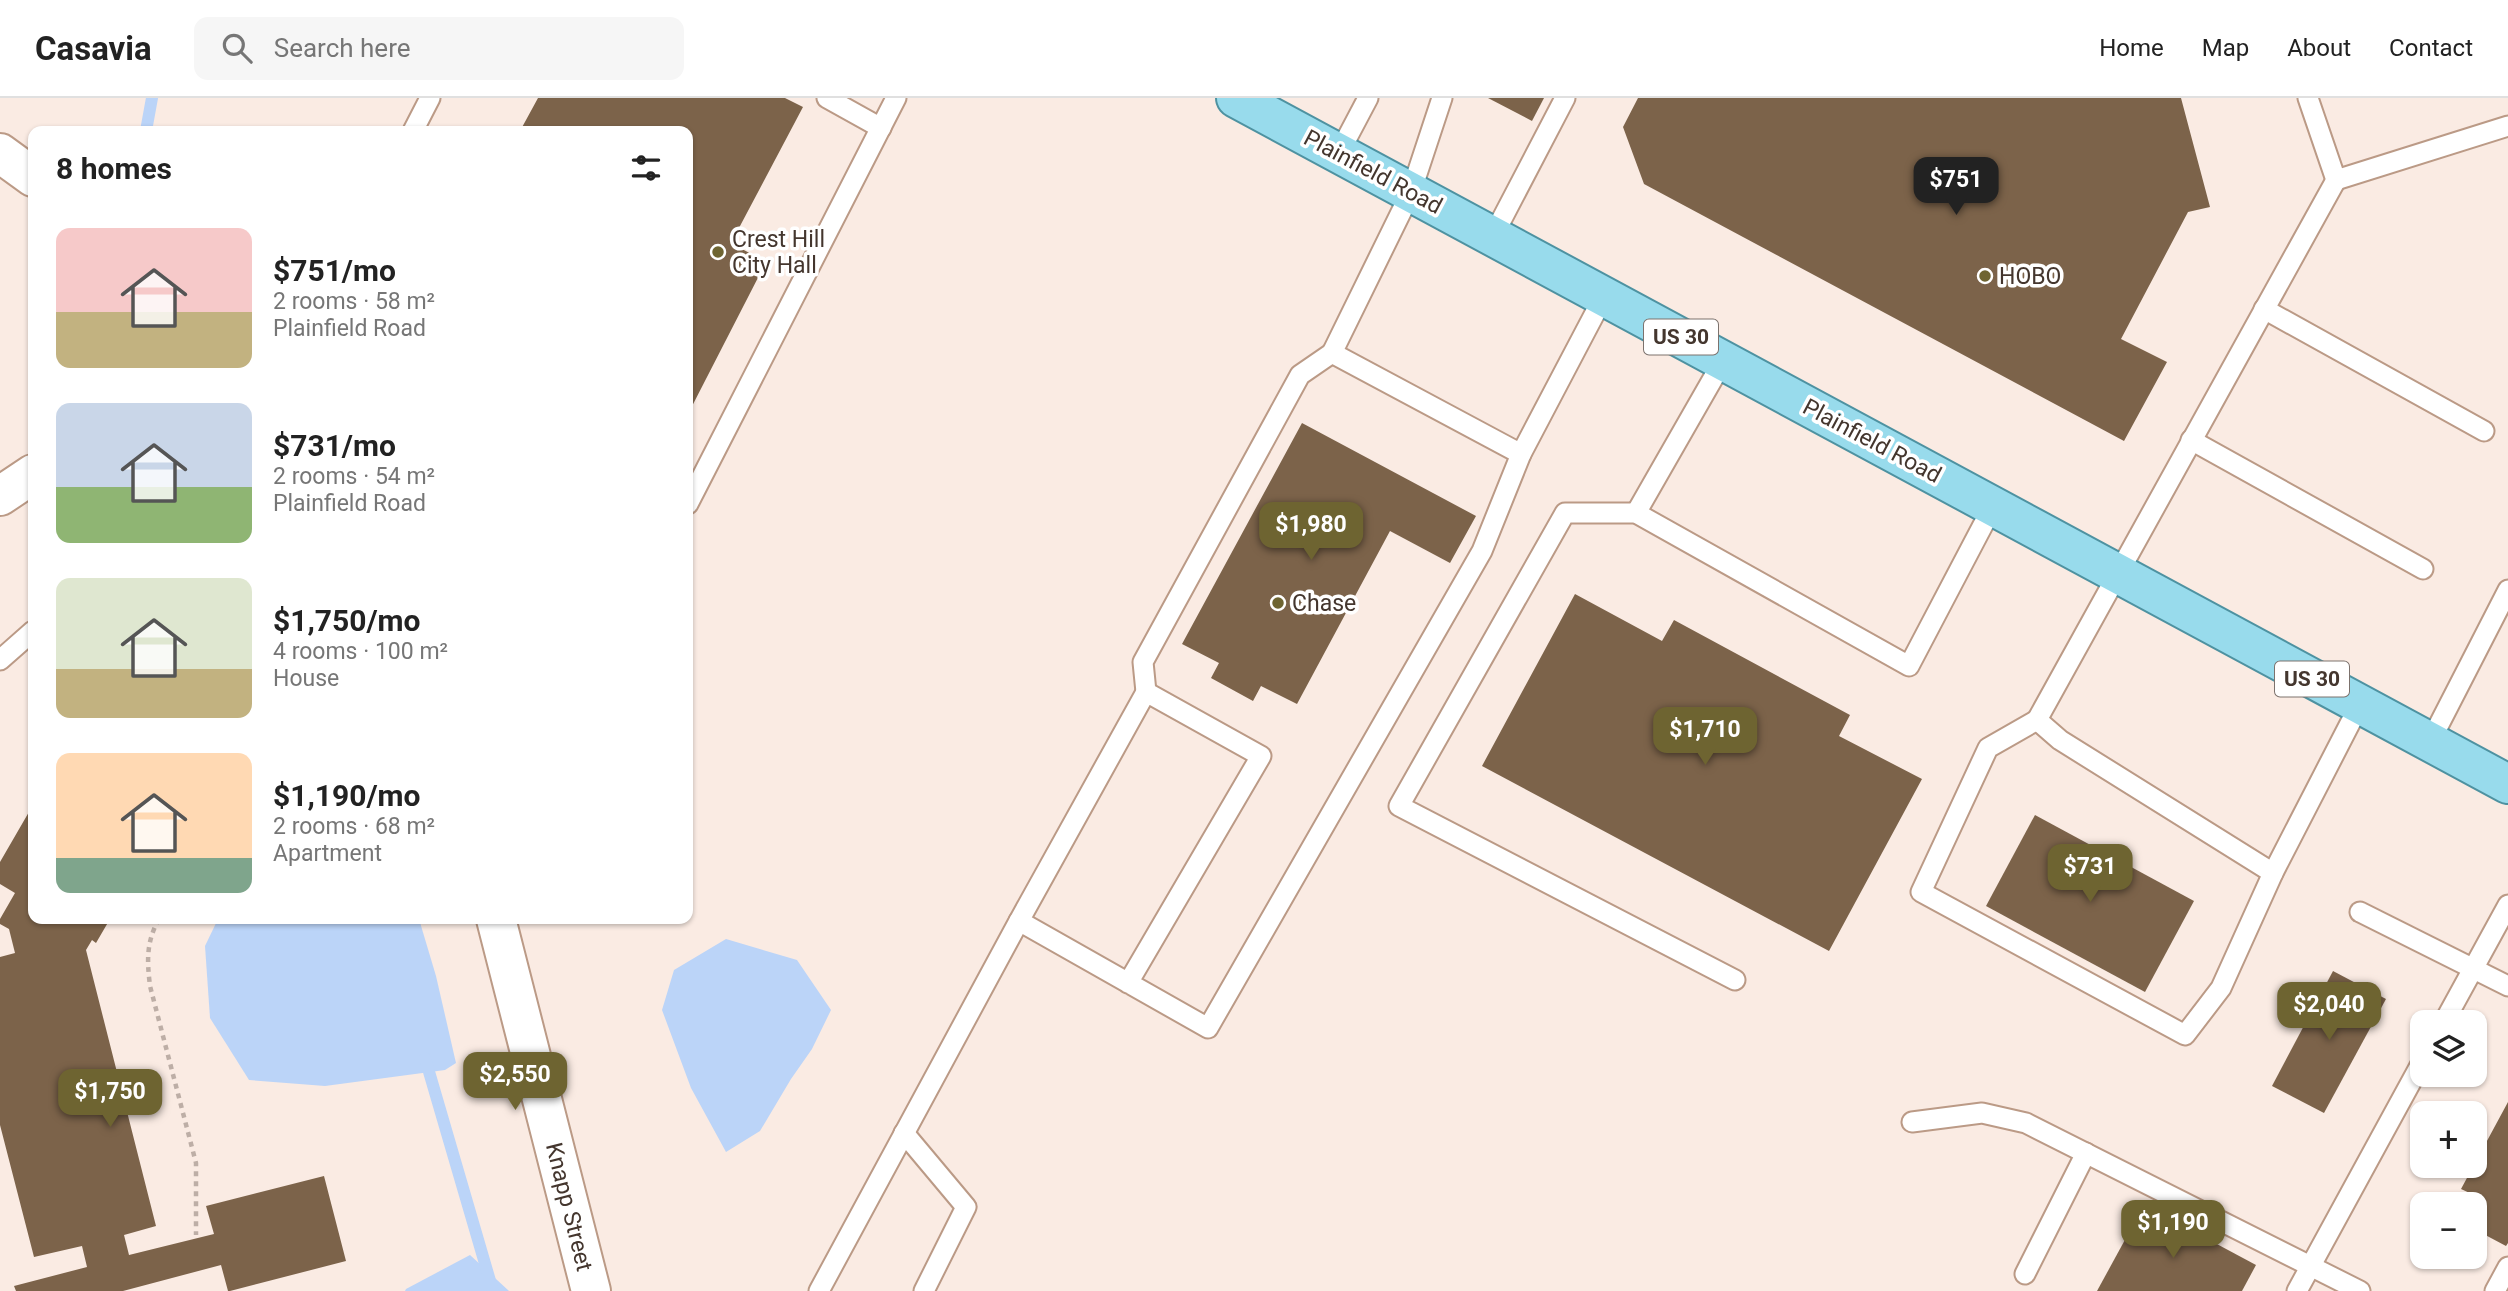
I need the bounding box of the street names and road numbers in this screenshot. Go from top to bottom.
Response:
street label: Plainfield Road [1299,124,1447,220]
road number: US 30 [1644,320,1718,354]
street label: Plainfield Road [1798,393,1946,489]
road number: US 30 [2275,662,2349,696]
street label: Knapp Street [540,1140,598,1274]

